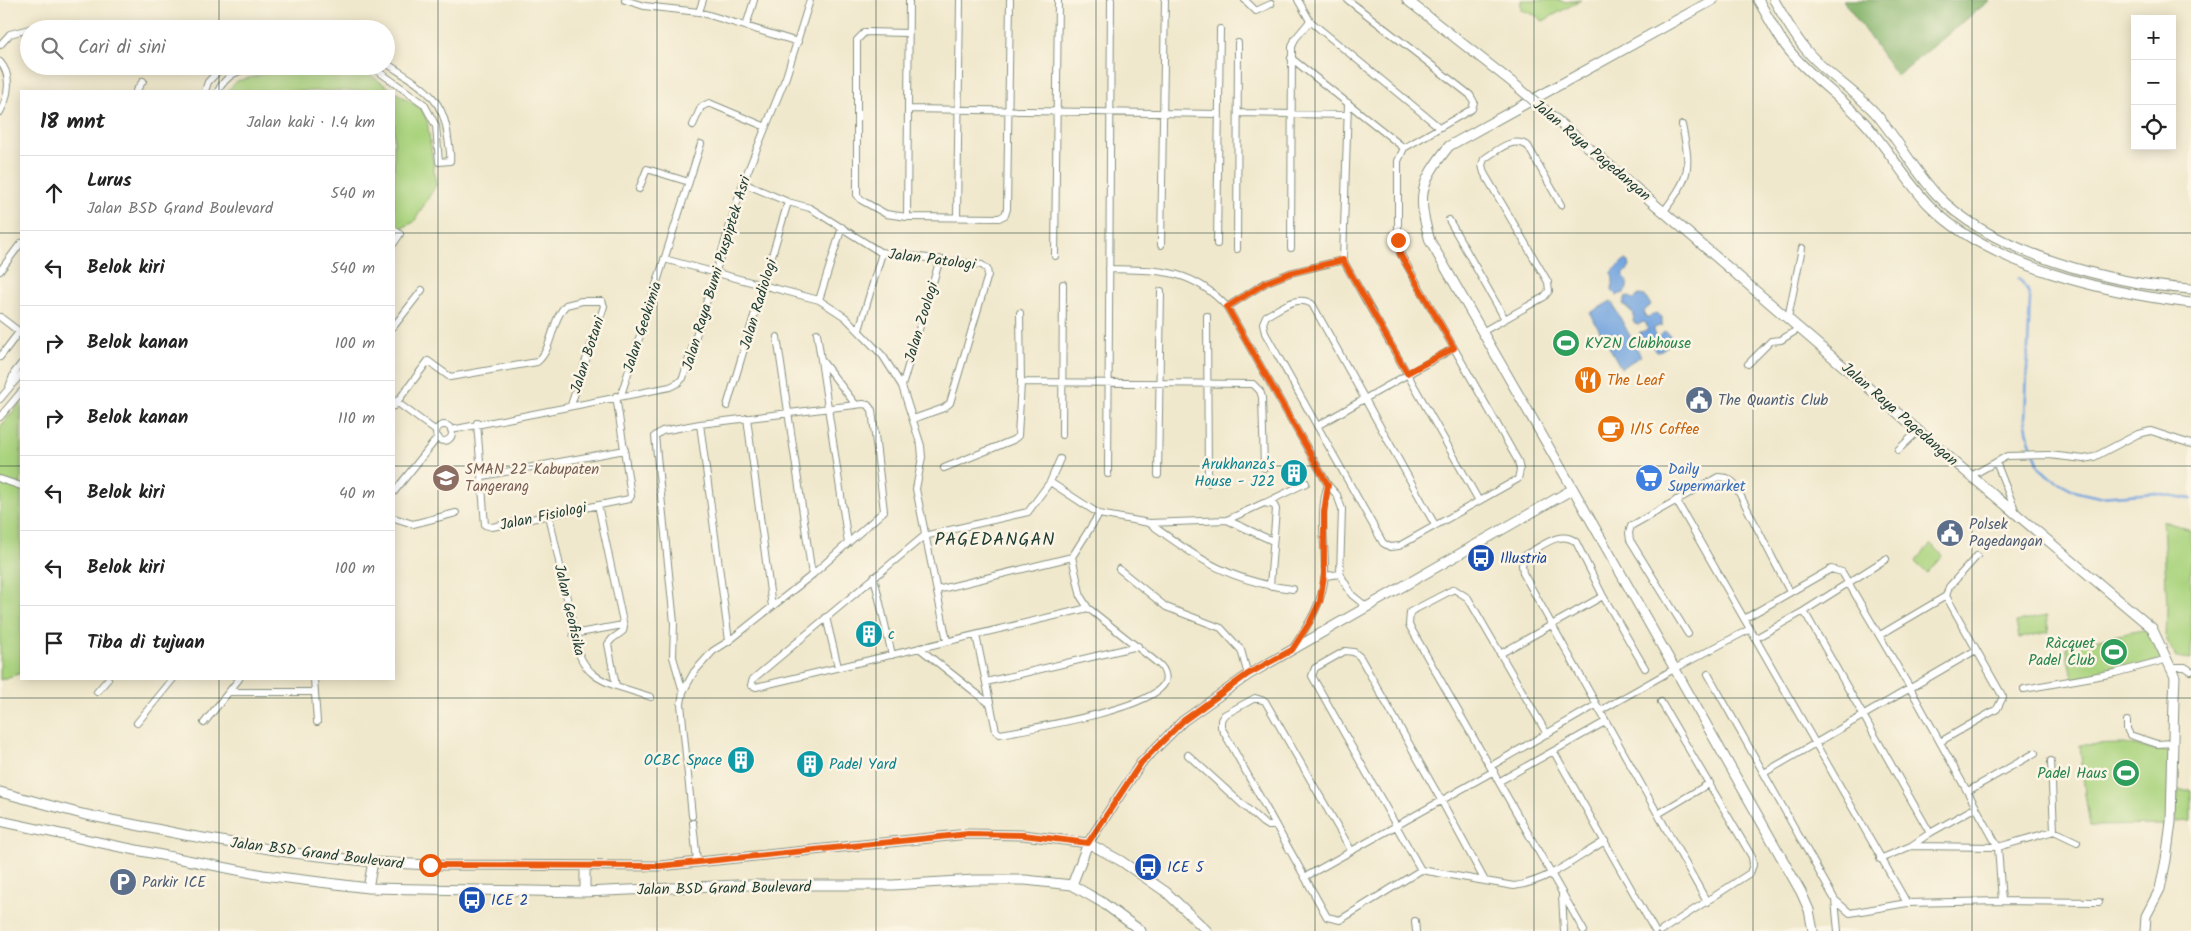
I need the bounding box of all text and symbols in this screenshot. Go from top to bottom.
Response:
map controls [2131,15,2176,150]
button: + [2131,15,2176,60]
search box [20,20,395,75]
text: Cari di sini [78,33,166,63]
icon: search [38,34,66,62]
button: − [2131,60,2176,105]
street label: Jalan Raya Pagedangan [1527,94,1656,208]
button: locate [2131,105,2176,150]
text: 18 mnt [40,106,105,139]
text: Jalan kaki · 1.4 km [246,110,375,135]
text: Lurus [87,166,132,196]
street label: Jalan Raya Bumi Puspiptek Asri [676,172,758,374]
icon: ahead [40,179,68,207]
text: 540 m [330,181,375,206]
text: Jalan BSD Grand Boulevard [87,196,273,221]
route end [1387,229,1410,252]
street label: Jalan Patologi [887,243,978,277]
text: Belok kiri [87,253,165,283]
icon: left [40,254,68,282]
street label: Jalan Radiologi [734,255,785,353]
text: 540 m [330,256,375,281]
street label: Jalan Zoologi [898,278,946,365]
street label: Jalan Geokimia [617,279,669,376]
street label: Jalan Botani [564,312,612,397]
text: Belok kanan [87,328,188,358]
sports icon: KYZN Clubhouse [1551,328,1581,358]
icon: right [40,329,68,357]
text: 100 m [335,331,375,356]
place label: KYZN Clubhouse [1585,332,1691,356]
street label: Jalan Raya Pagedangan [1835,357,1963,472]
restaurant icon: The Leaf [1573,365,1603,395]
place label: The Leaf [1607,369,1665,393]
public building icon: The Quantis Club [1684,385,1714,415]
place label: The Quantis Club [1718,389,1828,413]
text: Belok kanan [87,403,188,433]
icon: right [40,404,68,432]
text: 110 m [338,406,375,431]
cafe icon: 1/15 Coffee [1596,414,1626,444]
place label: 1/15 Coffee [1630,418,1700,442]
place label: Arukhanza's House - J22 [1194,453,1276,494]
place label: SMAN 22 Kabupaten Tangerang [465,458,599,499]
building icon: Arukhanza's House - J22 [1279,458,1309,488]
place label: Daily Supermarket [1668,458,1746,499]
school or university icon: SMAN 22 Kabupaten Tangerang [431,463,461,493]
supermarket icon: Daily Supermarket [1634,463,1664,493]
text: Belok kiri [87,478,165,508]
icon: left [40,479,68,507]
text: 40 m [339,481,375,506]
street label: Jalan Fisiologi [498,496,590,538]
place label: Polsek Pagedangan [1969,513,2043,554]
public building icon: Polsek Pagedangan [1935,518,1965,548]
district label: PAGEDANGAN [934,526,1056,555]
bus stop icon: Illustria [1466,543,1496,573]
place label: Illustria [1500,547,1547,571]
text: Belok kiri [87,553,165,583]
icon: left [40,554,68,582]
text: 100 m [335,556,375,581]
street label: Jalan Geofisika [547,562,591,658]
building icon: c [854,619,884,649]
place label: c [888,623,895,647]
text: Tiba di tujuan [87,628,205,658]
icon: arrive [40,629,68,657]
place label: Ràcquet Padel Club [2028,632,2095,673]
sports icon: Ràcquet Padel Club [2099,637,2129,667]
building icon: OCBC Space [726,745,756,775]
place label: OCBC Space [644,749,722,773]
building icon: Padel Yard [795,749,825,779]
place label: Padel Yard [829,753,897,777]
sports icon: Padel Haus [2111,758,2141,788]
place label: Padel Haus [2037,762,2108,786]
street label: Jalan BSD Grand Boulevard [229,831,405,877]
bus stop icon: ICE 5 [1133,852,1163,882]
route start [419,854,442,877]
place label: ICE 5 [1167,856,1204,880]
parking icon: Parkir ICE [108,867,138,897]
place label: Parkir ICE [142,871,207,895]
street label: Jalan BSD Grand Boulevard [637,875,812,903]
bus stop icon: ICE 2 [457,885,487,915]
place label: ICE 2 [491,889,528,913]

